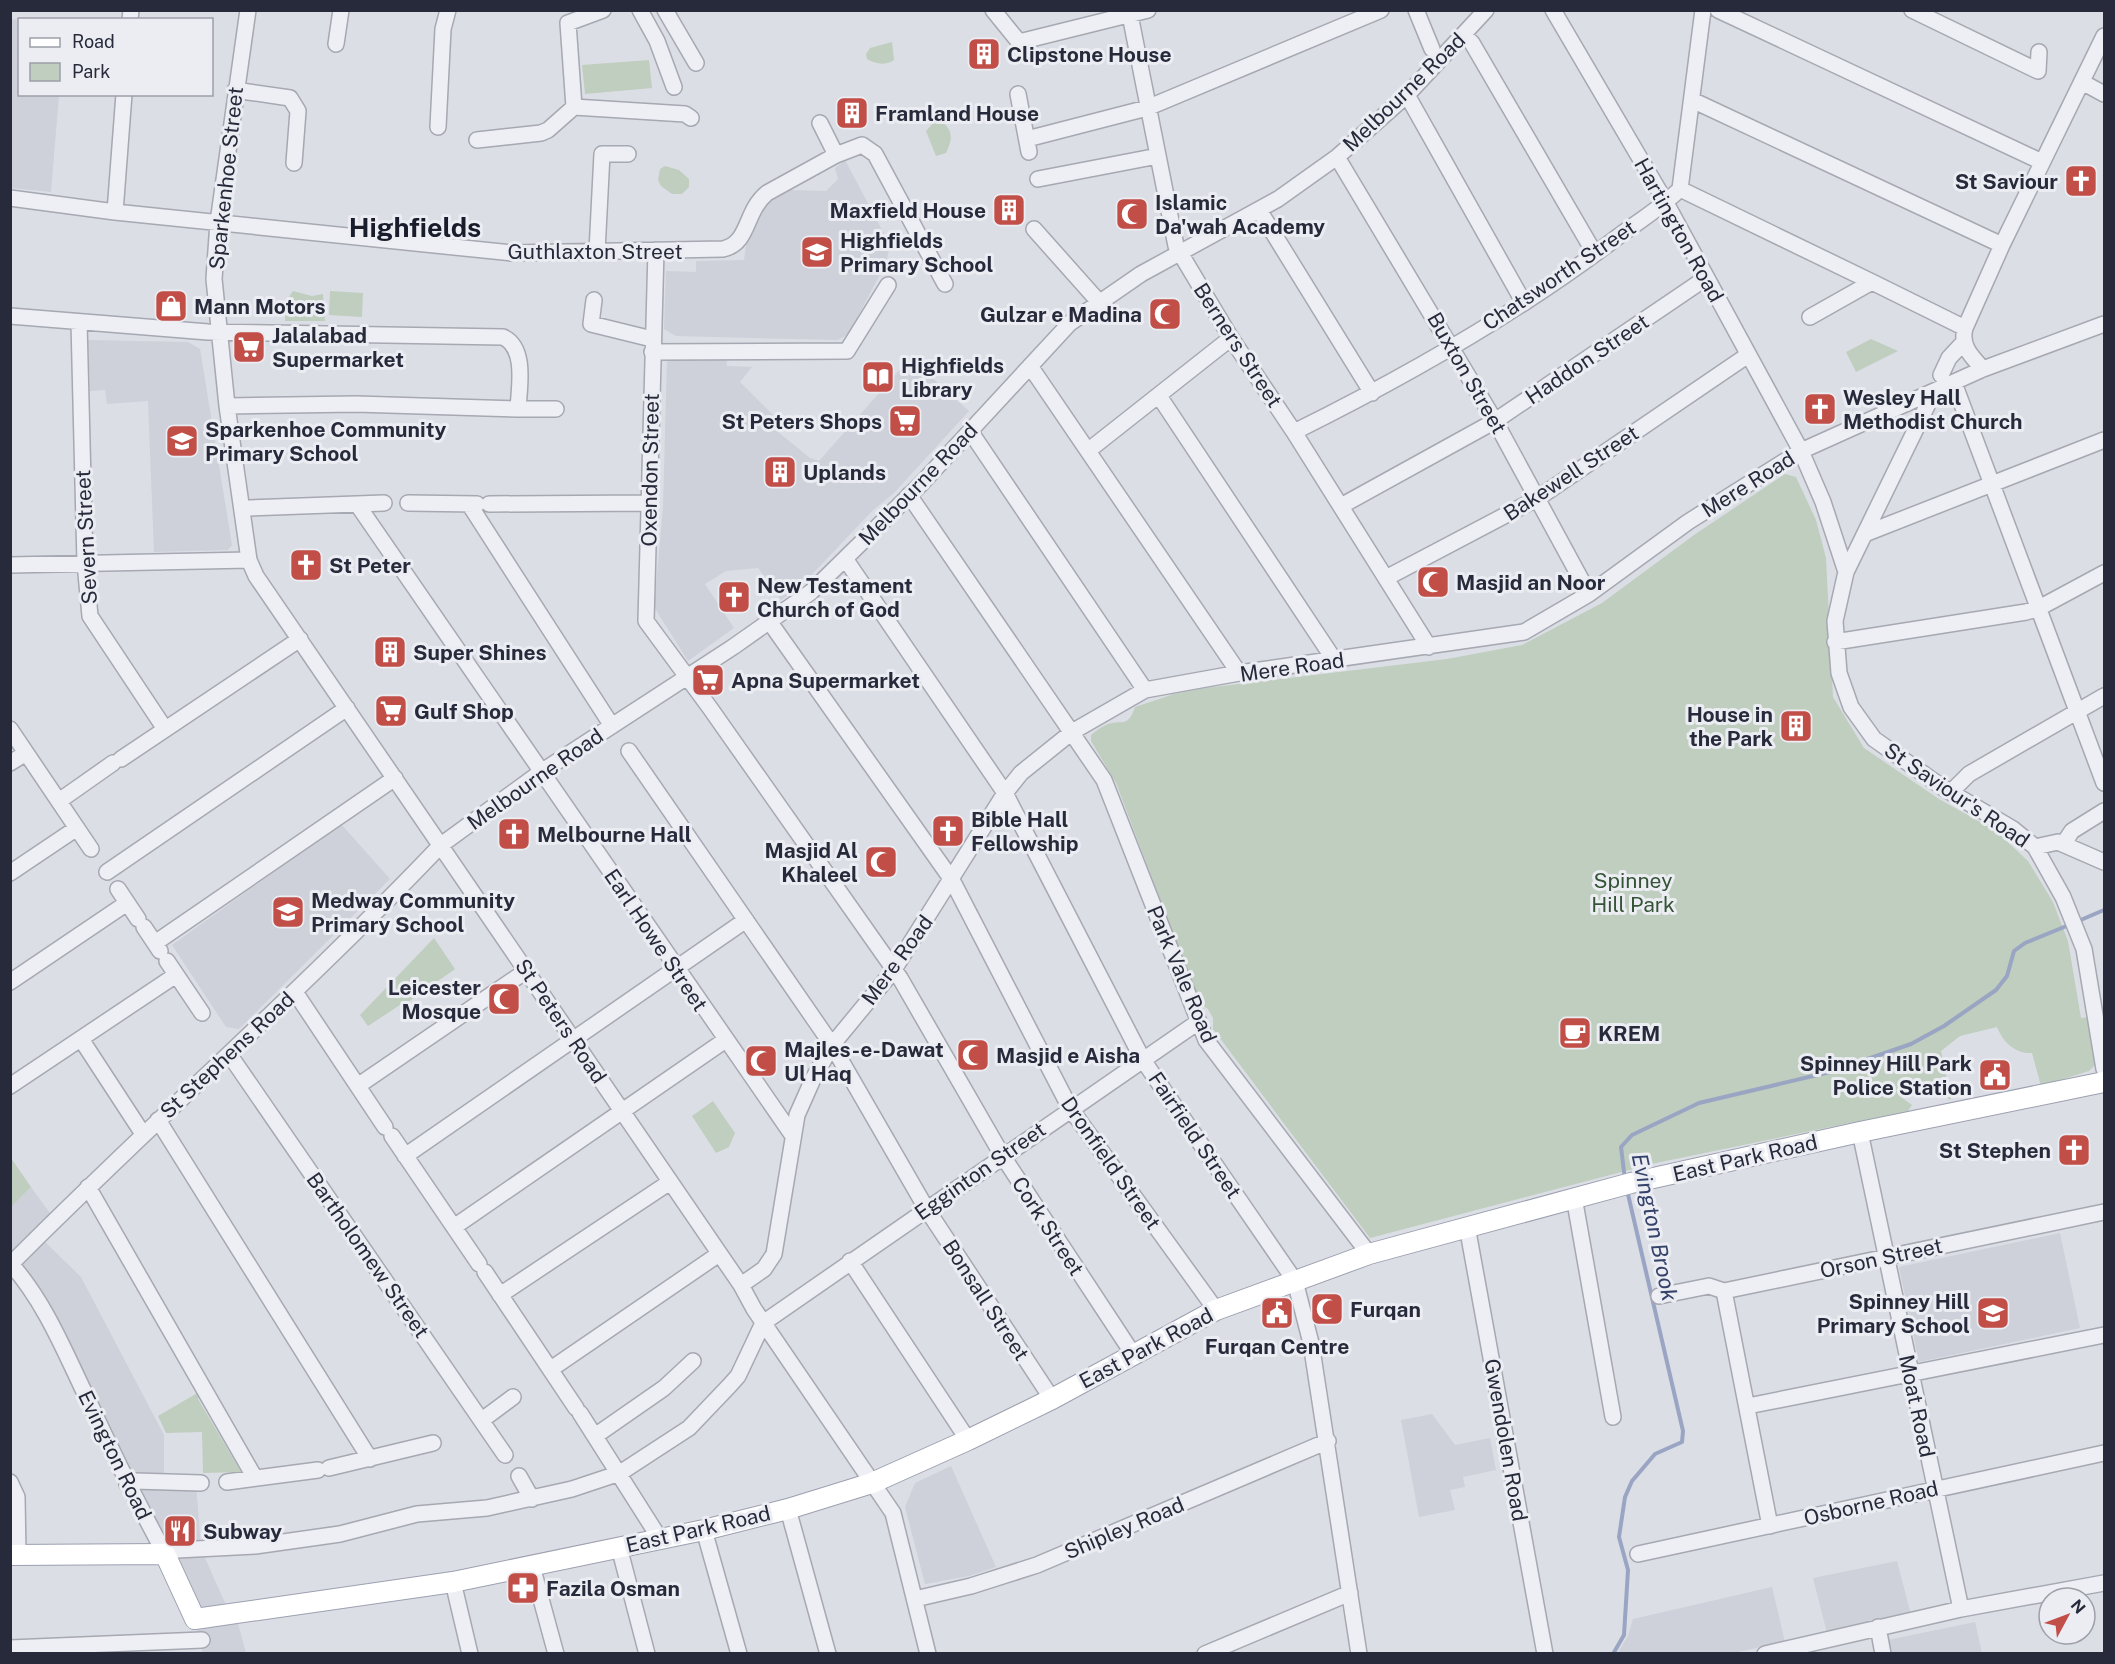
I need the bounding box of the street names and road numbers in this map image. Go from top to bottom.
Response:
street label: Melbourne Road [1338,27,1470,157]
street label: Sparkenhoe Street [204,85,248,271]
street label: Hartington Road [1629,154,1729,306]
street label: Chatsworth Street [1478,215,1640,335]
street label: Guthlaxton Street [507,239,683,264]
street label: Berners Street [1188,278,1288,412]
street label: Buxton Street [1422,308,1512,438]
street label: Haddon Street [1521,309,1653,409]
street label: Oxendon Street [636,393,664,547]
street label: Melbourne Road [853,418,983,550]
street label: Bakewell Street [1499,420,1643,526]
street label: Mere Road [1697,446,1799,522]
street label: Severn Street [70,469,102,605]
street label: Mere Road [1238,647,1346,687]
street label: Melbourne Road [462,723,608,835]
street label: St Saviour's Road [1880,737,2034,853]
street label: Earl Howe Street [599,864,713,1016]
street label: Park Vale Road [1142,902,1222,1046]
street label: Mere Road [856,910,938,1010]
street label: St Peters Road [510,954,612,1088]
street label: St Stephens Road [155,986,299,1124]
street label: Fairfield Street [1143,1067,1247,1203]
street label: Dronfield Street [1056,1092,1166,1234]
street label: Egginton Street [910,1117,1050,1225]
street label: East Park Road [1670,1129,1820,1187]
street label: Bartholomew Street [302,1168,434,1342]
street label: Cork Street [1007,1172,1089,1280]
street label: Orson Street [1818,1233,1944,1283]
street label: Bonsall Street [938,1235,1034,1365]
street label: East Park Road [1075,1302,1217,1394]
street label: Moat Road [1894,1352,1940,1460]
street label: Gwendolen Road [1479,1357,1533,1523]
street label: Evington Road [73,1386,157,1524]
street label: Osborne Road [1801,1475,1941,1531]
street label: Shipley Road [1060,1492,1188,1564]
street label: East Park Road [623,1500,773,1558]

